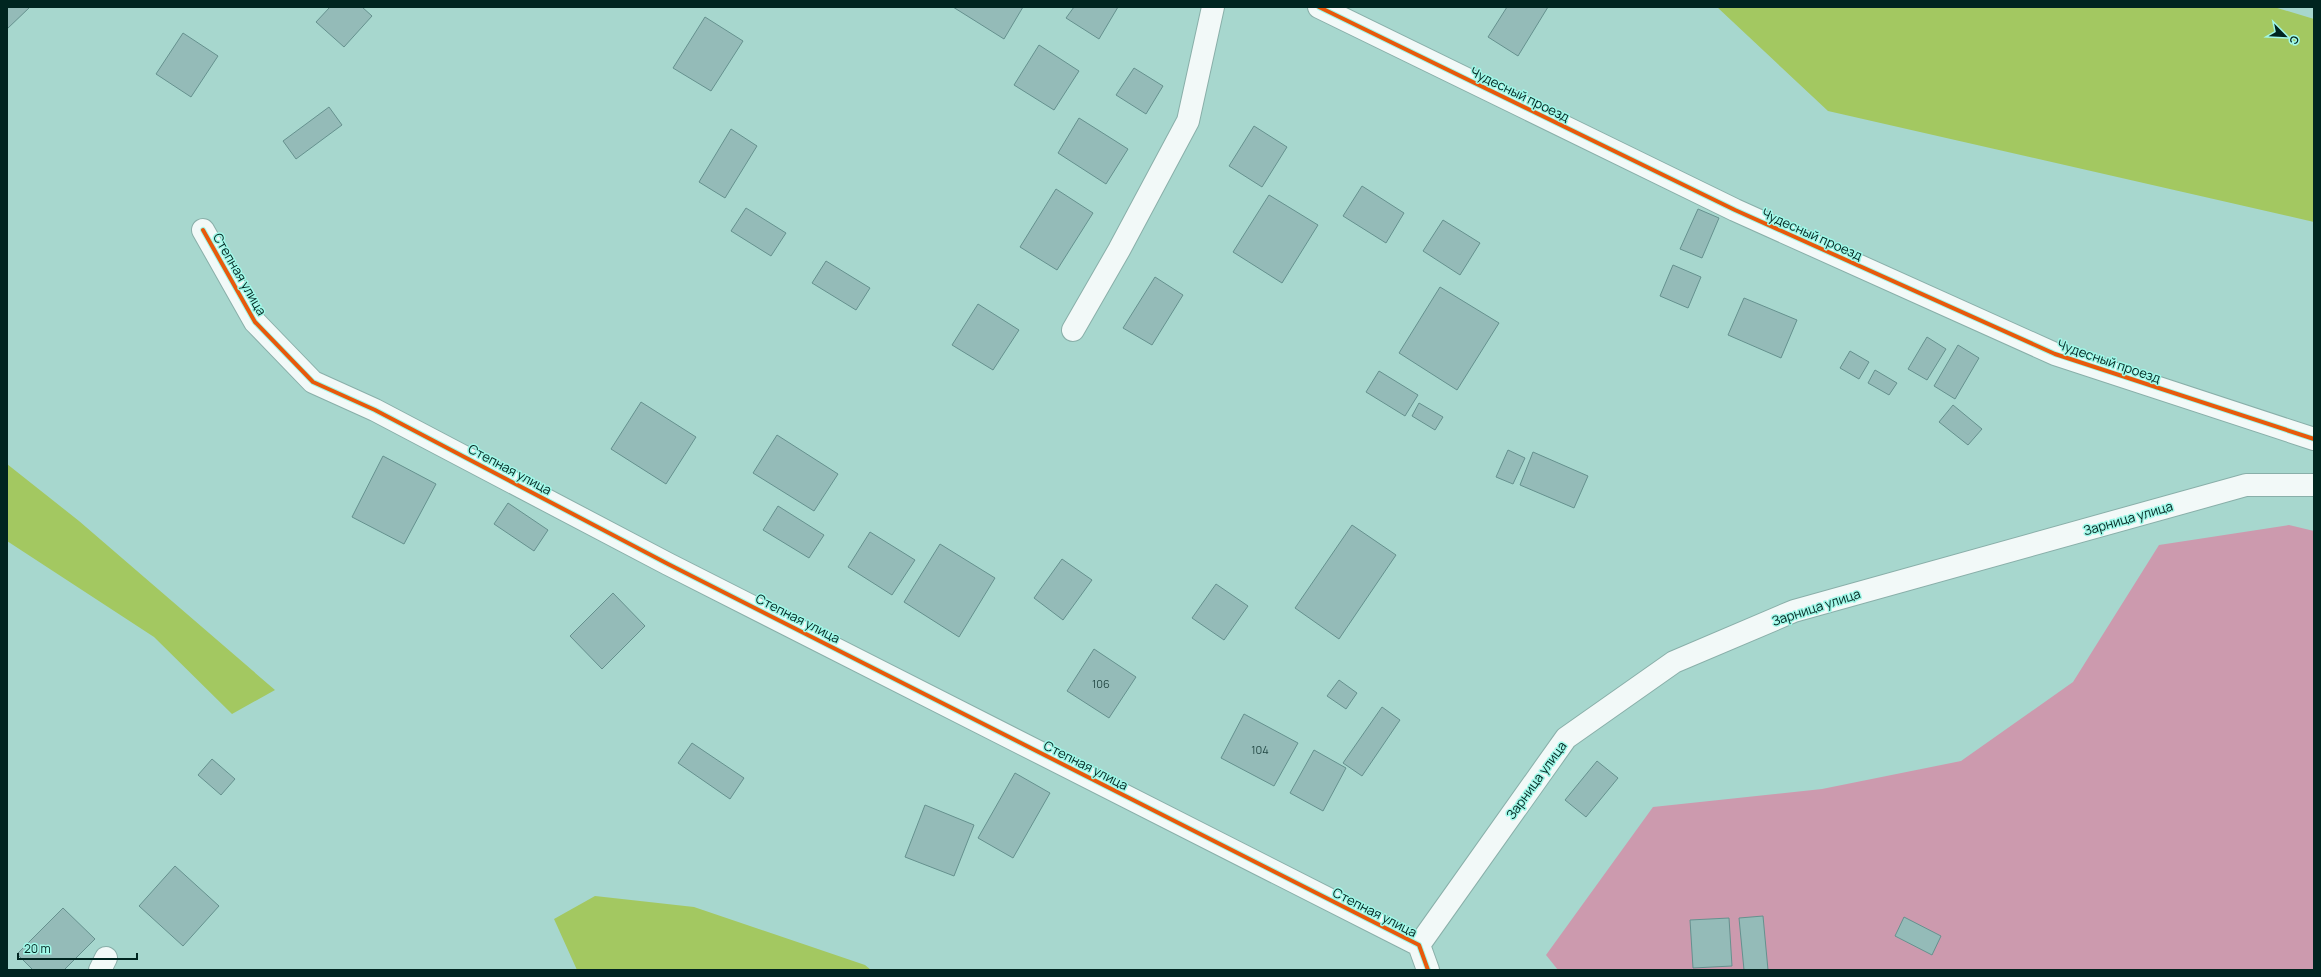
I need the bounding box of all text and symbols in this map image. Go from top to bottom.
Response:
north arrow [2265,16,2305,56]
text: С [2286,34,2303,47]
street label: Чудесный проезд [1467,62,1573,126]
street label: Чудесный проезд [1759,204,1865,264]
street label: Степная улица [209,230,271,318]
street label: Чудесный проезд [2055,335,2163,387]
street label: Степная улица [465,439,555,499]
street label: Зарница улица [2081,497,2175,539]
street label: Зарница улица [1769,584,1863,630]
street label: Степная улица [753,589,843,647]
house number: 106 [1092,676,1110,691]
street label: Степная улица [1041,736,1131,794]
street label: Зарница улица [1502,737,1570,823]
house number: 104 [1251,742,1269,757]
street label: Степная улица [1330,883,1420,941]
scale bar [18,935,137,961]
text: 20 m [24,940,51,957]

